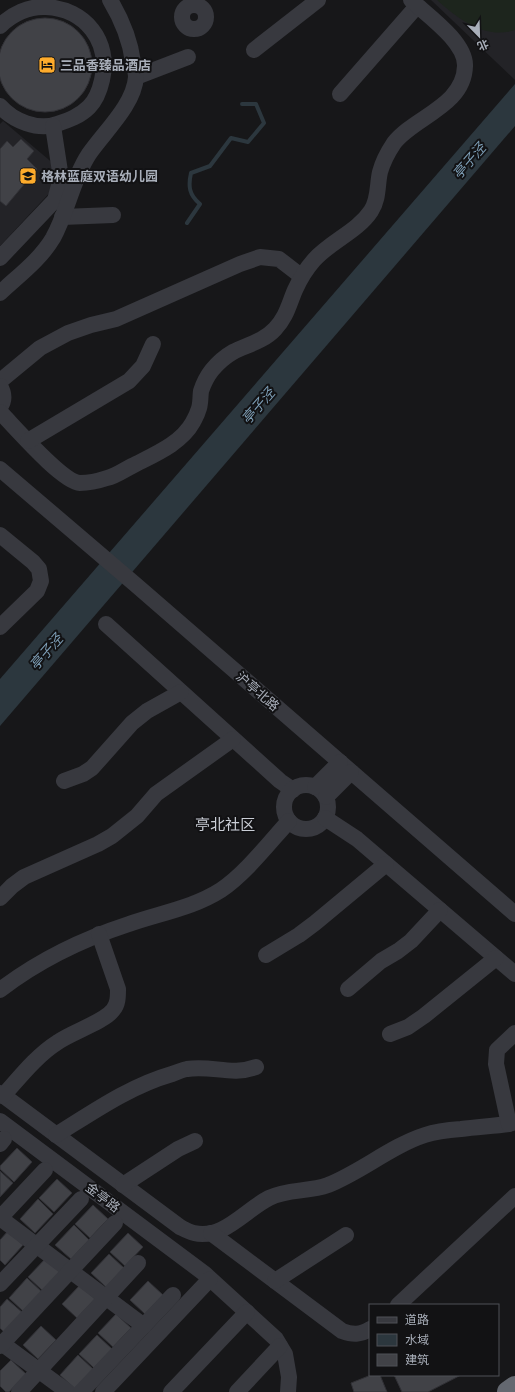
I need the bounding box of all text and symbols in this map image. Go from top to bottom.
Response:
north arrow [459,16,499,56]
text: 北 [475,37,491,54]
hotel icon: 三品香臻品酒店 [37,55,57,75]
place label: 三品香臻品酒店 [60,57,151,73]
water label: 亭子泾 [448,138,491,183]
school or university icon: 格林蓝庭双语幼儿园 [18,166,38,186]
place label: 格林蓝庭双语幼儿园 [41,168,158,184]
water label: 亭子泾 [237,383,280,428]
water label: 亭子泾 [25,629,68,674]
street label: 沪亭北路 [233,668,283,714]
district label: 亭北社区 [195,816,255,834]
street label: 金亭路 [83,1179,123,1215]
legend [369,1304,499,1376]
text: 道路 [405,1312,429,1327]
text: 水域 [405,1332,429,1347]
text: 建筑 [405,1352,429,1367]

